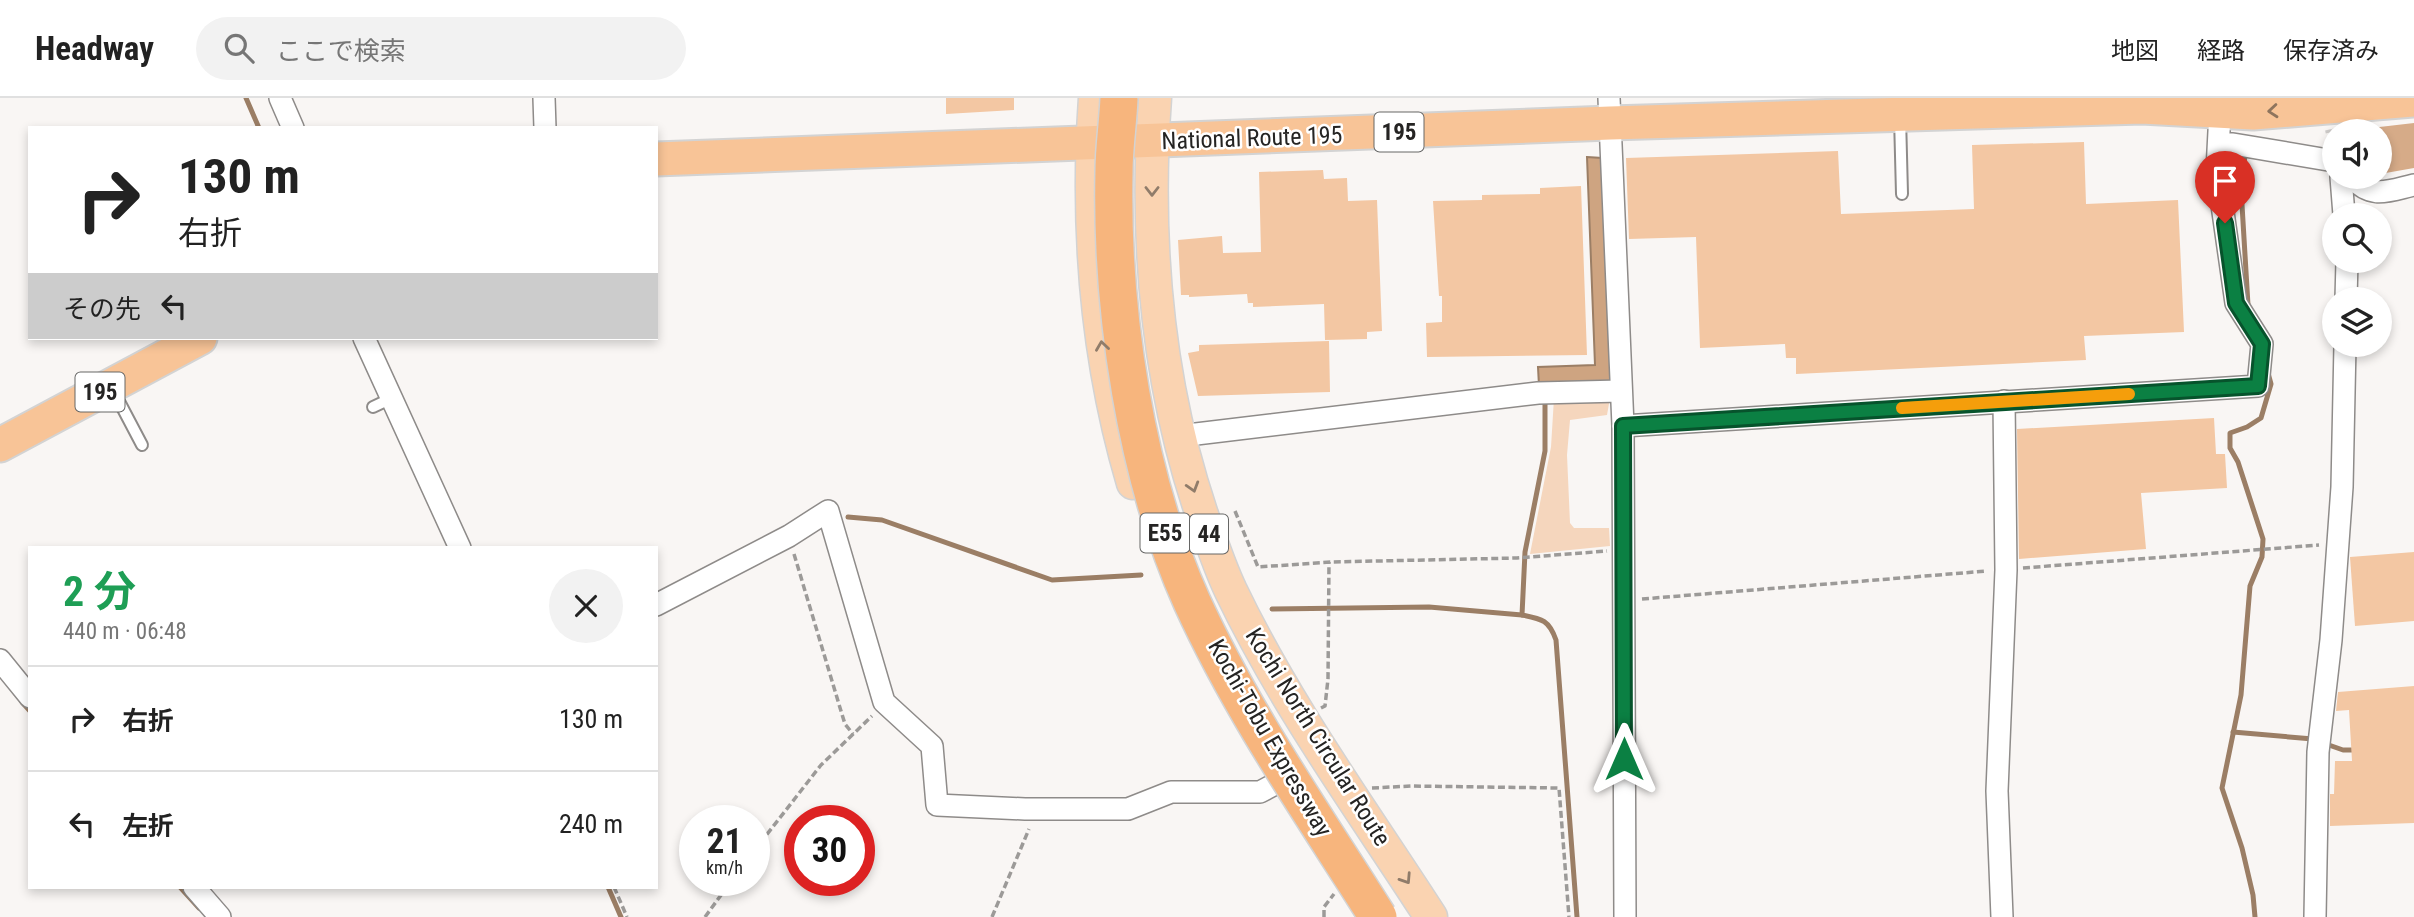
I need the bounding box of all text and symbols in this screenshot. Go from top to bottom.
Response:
search box [196,17,686,80]
text: Headway [35,29,154,68]
icon: search [220,29,258,67]
text: ここで検索 [276,36,406,66]
text: 地図 [2111,37,2159,65]
text: 経路 [2197,37,2245,65]
text: 保存済み [2283,37,2379,65]
one-way arrow [2267,104,2278,119]
road number: 195 [1374,112,1424,152]
map controls [2322,119,2392,357]
button: sound [2322,119,2392,189]
street label: National Route 195 [1161,121,1343,155]
text: 130 m [178,148,300,205]
pin [2195,151,2255,223]
icon: right [63,154,154,245]
icon: arrive [2206,162,2244,200]
one-way arrow [1144,186,1160,196]
button: search [2322,203,2392,273]
text: 右折 [178,214,242,252]
icon: left [155,287,193,325]
button: layers [2322,287,2392,357]
text: その先 [63,294,141,324]
one-way arrow [1095,340,1110,352]
road number: 195 [76,372,124,412]
one-way arrow [1185,481,1200,493]
road number: E55 [1140,514,1190,552]
road number: 44 [1190,514,1228,554]
text: 2 分 [63,567,136,616]
button: close [549,569,623,643]
text: 440 m · 06:48 [63,618,187,645]
street label: Kochi North Circular Route [1240,623,1396,851]
street label: Kochi-Tobu Expressway [1202,635,1338,841]
icon: right [63,700,101,738]
text: 130 m [559,704,623,734]
text: 右折 [122,706,174,736]
position arrow [1587,722,1661,796]
icon: left [63,805,101,843]
speed limit sign: 30 [784,805,875,896]
text: 240 m [559,809,623,839]
text: 左折 [122,811,174,841]
text: 21 [707,821,742,862]
text: km/h [706,857,743,878]
one-way arrow [1398,872,1411,885]

